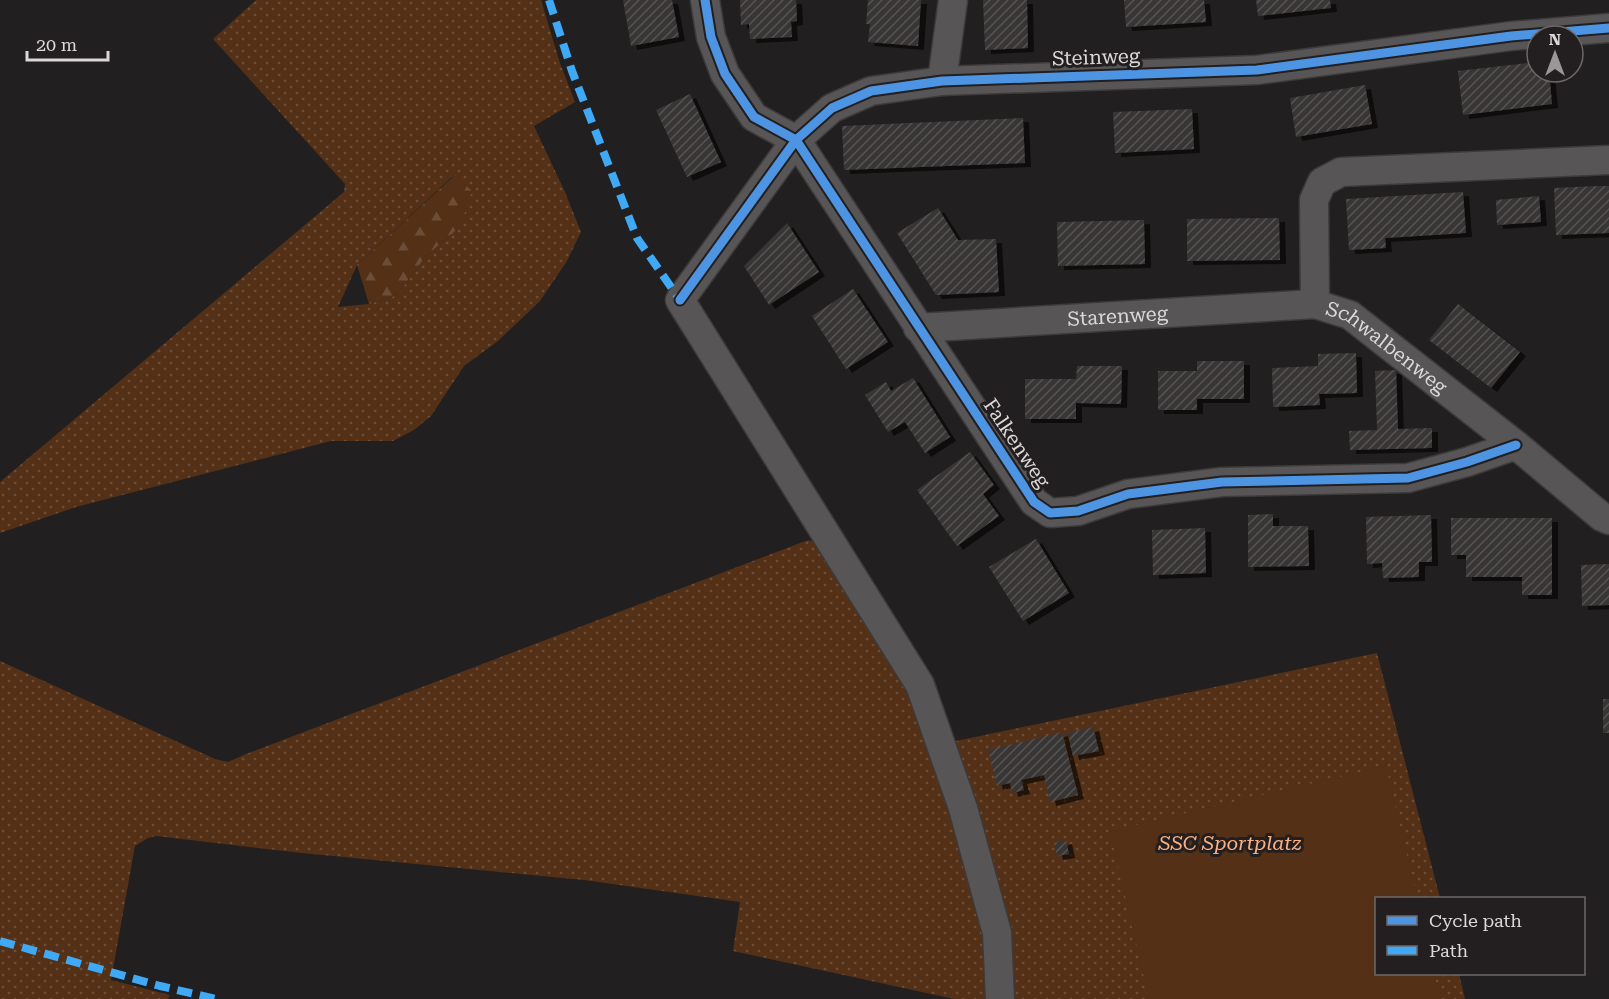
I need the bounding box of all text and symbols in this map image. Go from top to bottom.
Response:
scale bar [27,24,108,62]
north arrow [1525,24,1585,84]
text: N [1549,30,1561,49]
text: 20 m [36,34,77,55]
street label: Steinweg [1052,43,1141,71]
street label: Schwalbenweg [1323,296,1453,399]
street label: Starenweg [1067,301,1169,331]
street label: Falkenweg [978,394,1056,493]
park label: SSC Sportplatz [1158,831,1302,855]
legend [1375,897,1585,975]
text: Cycle path [1429,910,1522,931]
text: Path [1429,940,1468,961]

